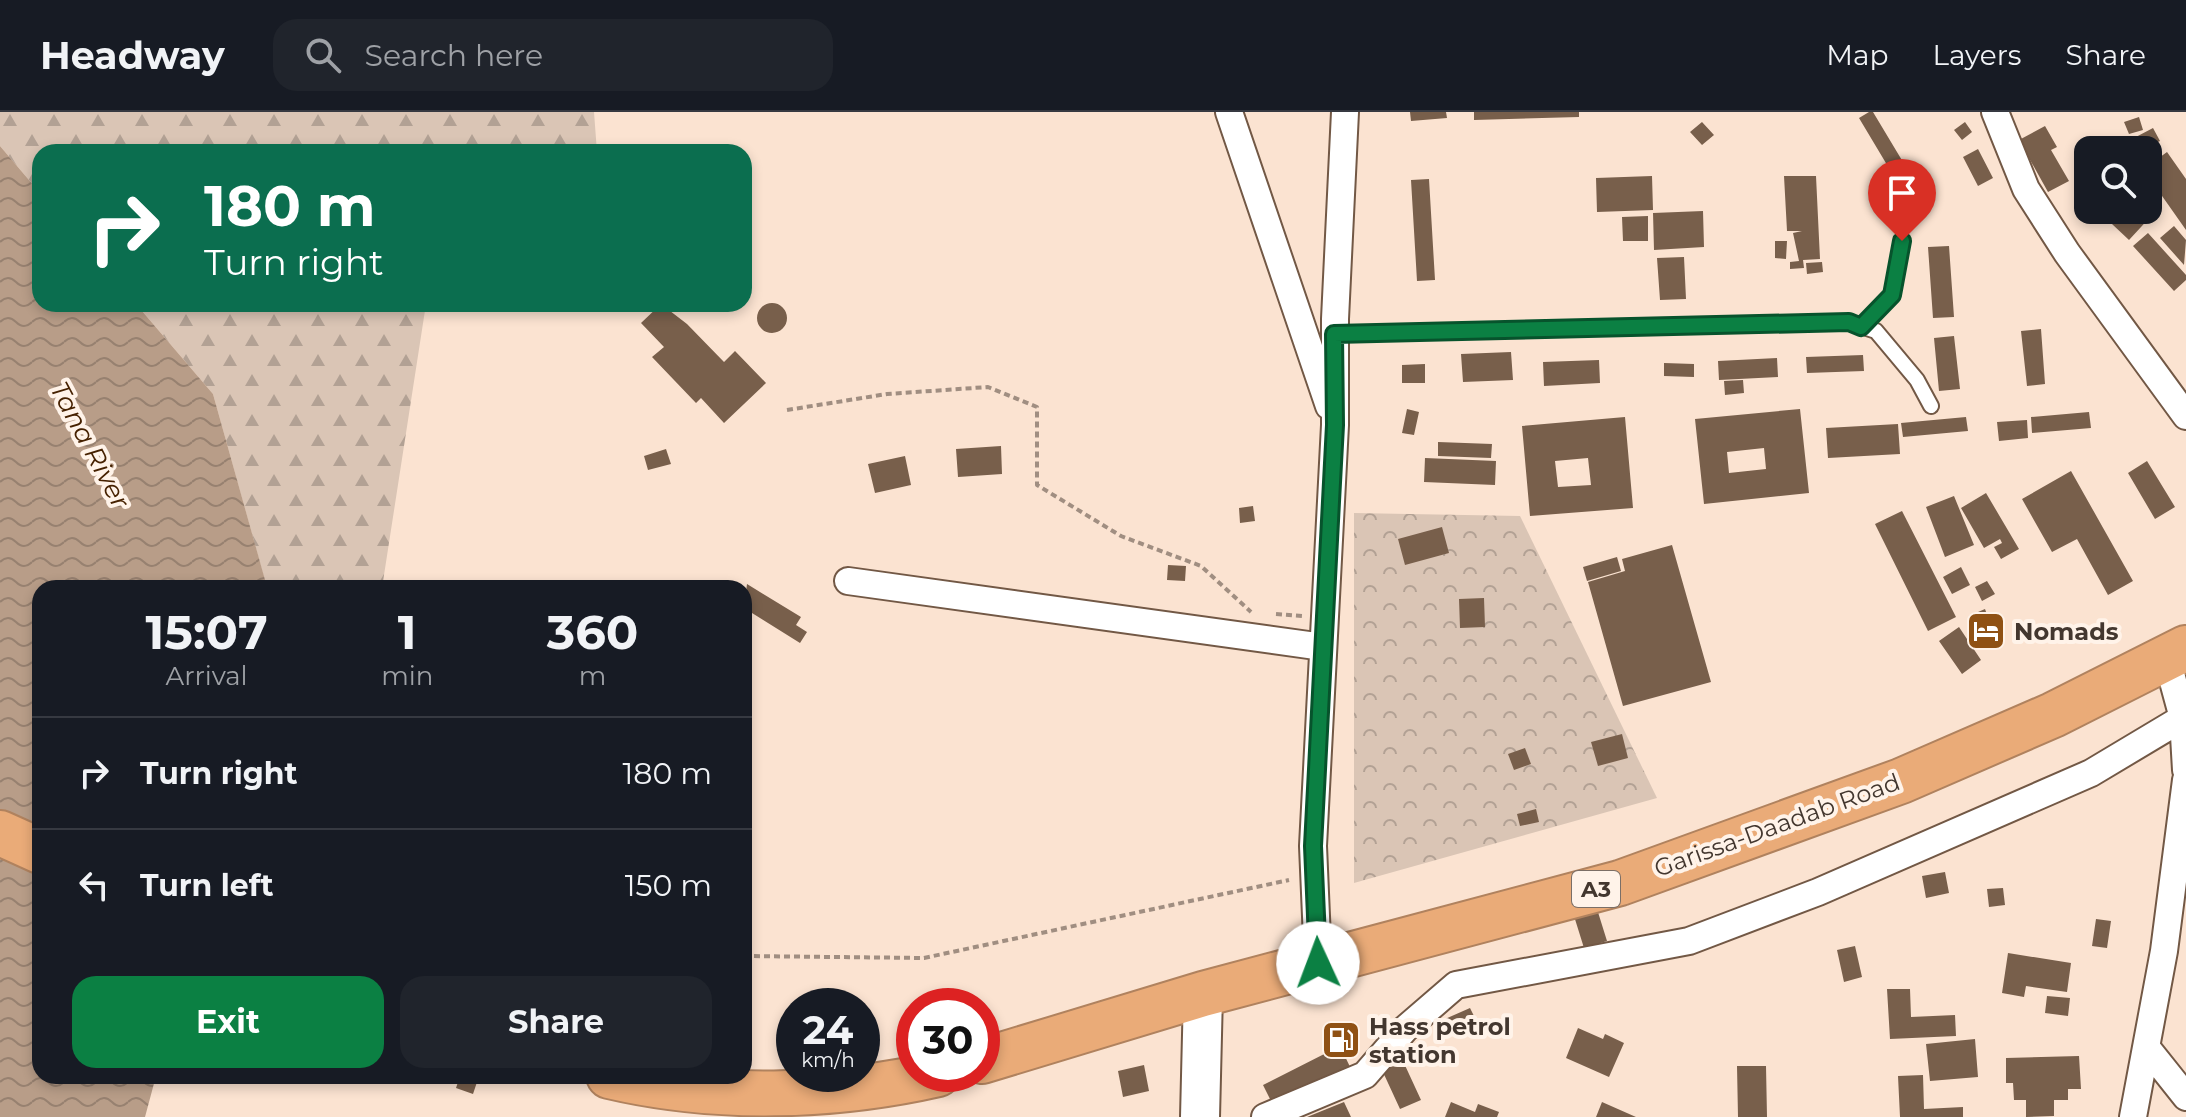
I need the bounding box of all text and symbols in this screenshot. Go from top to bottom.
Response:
search box [273,19,833,91]
text: Headway [40,32,225,79]
icon: search [301,33,345,77]
text: Search here [365,37,543,74]
text: Map [1826,38,1889,72]
text: Layers [1933,38,2022,72]
text: Share [2066,38,2146,72]
map controls [2074,136,2162,224]
button: search [2074,136,2162,224]
pin [1868,159,1936,241]
icon: arrive [1880,171,1924,215]
text: 180 m [204,172,376,240]
icon: right [72,176,176,280]
text: Turn right [204,240,384,284]
water label: Tana River [43,376,137,514]
text: 15:07 [146,603,268,661]
text: 1 [398,603,417,661]
text: 360 [547,603,638,661]
hotel icon: Nomads [1965,610,2007,652]
place label: Nomads [2014,617,2119,646]
text: Arrival [166,660,248,692]
text: min [381,660,433,692]
text: m [579,660,606,692]
icon: right [72,751,116,795]
text: Turn right [140,755,297,792]
text: 180 m [622,755,712,792]
street label: Garissa-Daadab Road [1650,767,1904,883]
icon: left [72,863,116,907]
text: Turn left [140,867,273,904]
text: 150 m [625,867,712,904]
road number: A3 [1572,871,1620,907]
position arrow [1276,921,1360,1005]
button: Exit [72,976,384,1068]
button: Share [400,976,712,1068]
speed limit sign: 30 [896,988,1000,1092]
text: 24 [803,1005,853,1054]
place label: Hass petrol station [1369,1012,1511,1069]
fuel station icon: Hass petrol station [1320,1019,1362,1061]
text: km/h [801,1048,855,1072]

